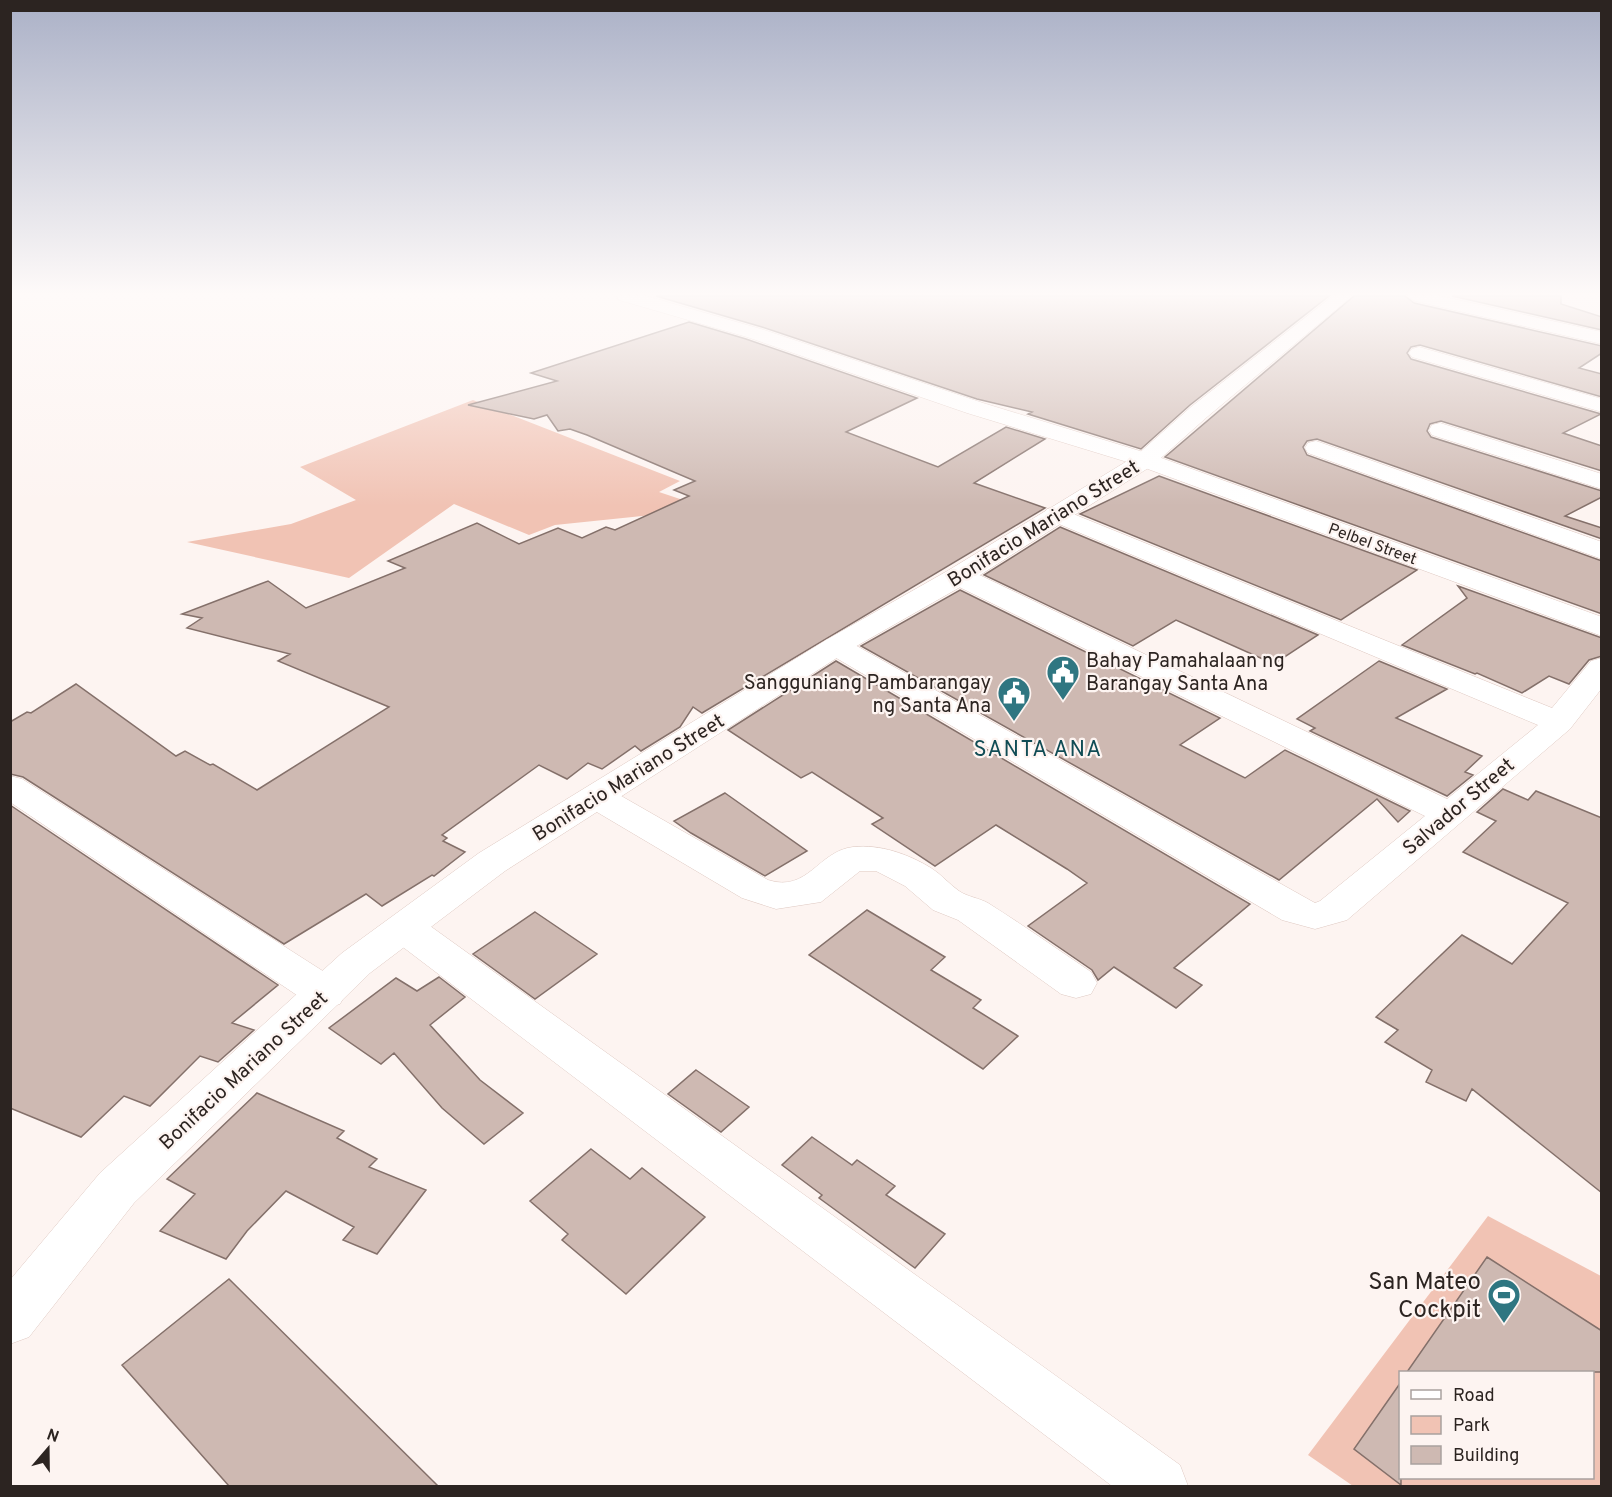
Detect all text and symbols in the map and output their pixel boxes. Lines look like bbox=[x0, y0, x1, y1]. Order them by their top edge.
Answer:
street label: Bonifacio Mariano Street bbox=[943, 455, 1145, 594]
street label: Pelbel Street bbox=[1325, 520, 1419, 570]
place label: Bahay Pamahalaan ng Barangay Santa Ana bbox=[1086, 649, 1285, 698]
public building icon: Bahay Pamahalaan ng Barangay Santa Ana bbox=[1045, 654, 1081, 701]
place label: Sangguniang Pambarangay ng Santa Ana bbox=[744, 671, 991, 720]
public building icon: Sangguniang Pambarangay ng Santa Ana bbox=[996, 675, 1032, 722]
street label: Bonifacio Mariano Street bbox=[528, 709, 730, 848]
district label: SANTA ANA bbox=[973, 737, 1103, 764]
street label: Salvador Street bbox=[1398, 753, 1521, 862]
street label: Bonifacio Mariano Street bbox=[155, 986, 334, 1156]
place label: San Mateo Cockpit bbox=[1368, 1268, 1481, 1326]
sports icon: San Mateo Cockpit bbox=[1486, 1277, 1522, 1324]
legend bbox=[1399, 1371, 1594, 1479]
text: Road bbox=[1453, 1385, 1495, 1408]
text: Park bbox=[1453, 1415, 1490, 1438]
north arrow bbox=[18, 1419, 78, 1479]
text: N bbox=[44, 1425, 61, 1448]
text: Building bbox=[1453, 1445, 1519, 1468]

